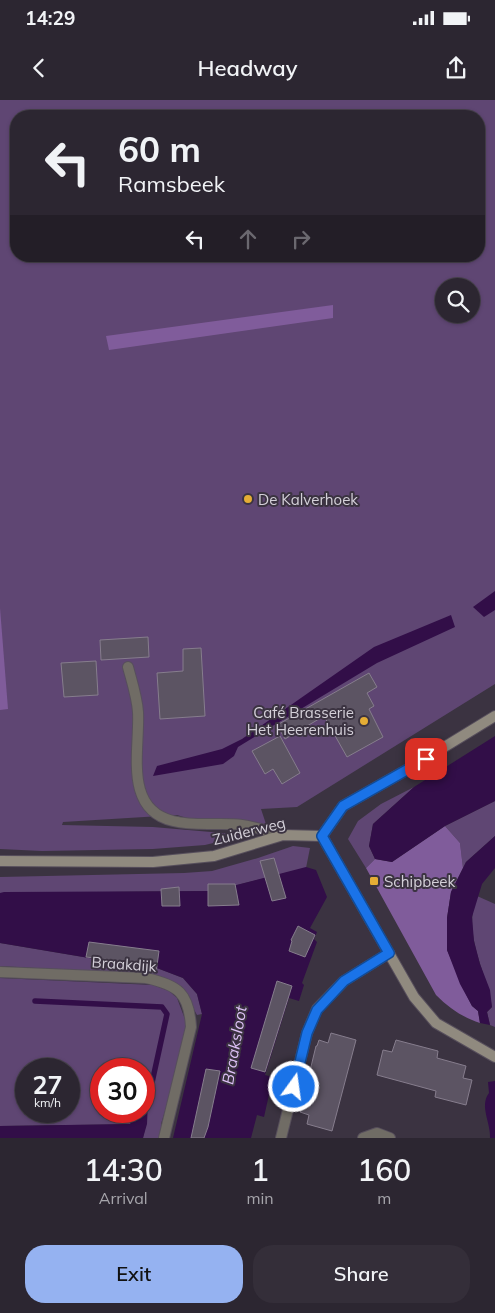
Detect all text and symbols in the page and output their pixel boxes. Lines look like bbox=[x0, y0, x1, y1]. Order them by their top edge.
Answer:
text: 14:29 bbox=[25, 6, 75, 30]
icon: back bbox=[25, 54, 53, 82]
text: Headway bbox=[198, 54, 297, 82]
icon: share bbox=[442, 54, 470, 82]
text: 60 m bbox=[118, 127, 201, 171]
icon: left bbox=[35, 130, 100, 195]
text: Ramsbeek bbox=[118, 170, 225, 198]
icon: left bbox=[181, 225, 209, 253]
icon: ahead bbox=[234, 225, 262, 253]
icon: right bbox=[287, 225, 315, 253]
map controls bbox=[435, 278, 480, 323]
button: search bbox=[435, 278, 480, 323]
place label: De Kalverhoek bbox=[258, 490, 358, 509]
marker: De Kalverhoek bbox=[242, 493, 254, 505]
place label: Café Brasserie Het Heerenhuis bbox=[247, 703, 354, 739]
marker: Café Brasserie Het Heerenhuis bbox=[358, 715, 370, 727]
pin bbox=[405, 738, 447, 780]
icon: arrive bbox=[412, 745, 440, 773]
street label: Zuiderweg bbox=[211, 813, 287, 849]
place label: Schipbeek bbox=[384, 872, 455, 891]
marker: Schipbeek bbox=[368, 875, 380, 887]
street label: Braakdijk bbox=[91, 952, 157, 976]
water label: Braaksloot bbox=[217, 1004, 251, 1086]
speed limit sign: 30 bbox=[90, 1058, 155, 1123]
position arrow bbox=[267, 1060, 319, 1112]
text: 27 bbox=[32, 1069, 63, 1100]
text: km/h bbox=[34, 1095, 61, 1110]
text: 14:30 bbox=[84, 1151, 163, 1189]
text: 1 bbox=[251, 1151, 269, 1189]
text: 160 bbox=[357, 1151, 411, 1189]
text: Arrival bbox=[99, 1188, 148, 1208]
text: min bbox=[246, 1188, 274, 1208]
text: m bbox=[377, 1188, 391, 1208]
button: Exit bbox=[25, 1245, 243, 1303]
button: Share bbox=[253, 1245, 470, 1303]

